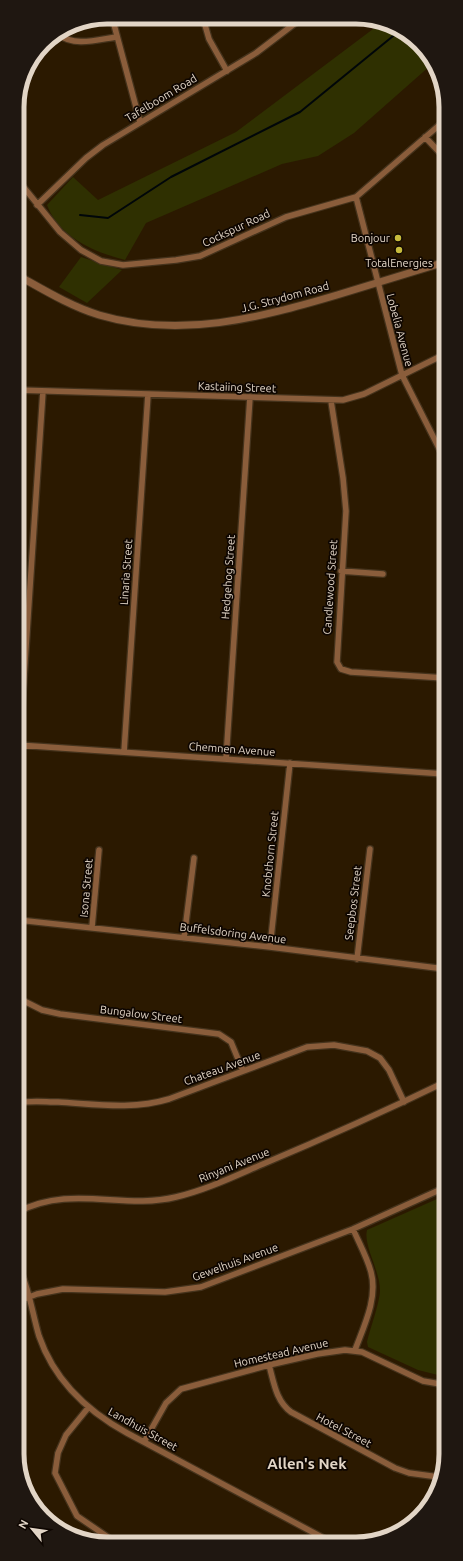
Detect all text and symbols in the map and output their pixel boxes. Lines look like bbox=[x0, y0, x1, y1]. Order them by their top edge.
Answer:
street label: Tafelboom Road bbox=[123, 72, 199, 124]
street label: Cockspur Road bbox=[200, 207, 272, 249]
place label: Bonjour bbox=[351, 232, 391, 244]
marker: Bonjour bbox=[393, 233, 403, 243]
marker: TotalEnergies bbox=[394, 245, 404, 255]
place label: TotalEnergies bbox=[365, 257, 433, 269]
street label: J.G. Strydom Road bbox=[240, 279, 330, 315]
street label: Lobelia Avenue bbox=[384, 292, 416, 368]
street label: Kastaiing Street bbox=[198, 380, 277, 394]
street label: Hedgehog Street bbox=[219, 534, 237, 620]
street label: Linaria Street bbox=[118, 538, 134, 605]
street label: Candlewood Street bbox=[321, 538, 339, 635]
street label: Chemnen Avenue bbox=[188, 740, 276, 758]
street label: Knobthorn Street bbox=[260, 810, 281, 898]
street label: Isona Street bbox=[77, 857, 95, 918]
street label: Seepbos Street bbox=[342, 864, 364, 941]
street label: Buffelsdoring Avenue bbox=[179, 921, 287, 945]
street label: Bungalow Street bbox=[99, 1003, 183, 1025]
street label: Chateau Avenue bbox=[182, 1049, 262, 1087]
street label: Rinyani Avenue bbox=[197, 1145, 271, 1185]
street label: Gewelhuis Avenue bbox=[190, 1241, 280, 1283]
street label: Homestead Avenue bbox=[233, 1336, 329, 1370]
street label: Landhuis Street bbox=[106, 1405, 180, 1453]
street label: Hotel Street bbox=[314, 1410, 374, 1450]
district label: Allen's Nek bbox=[267, 1455, 347, 1472]
north arrow bbox=[12, 1509, 52, 1549]
text: N bbox=[16, 1518, 30, 1531]

